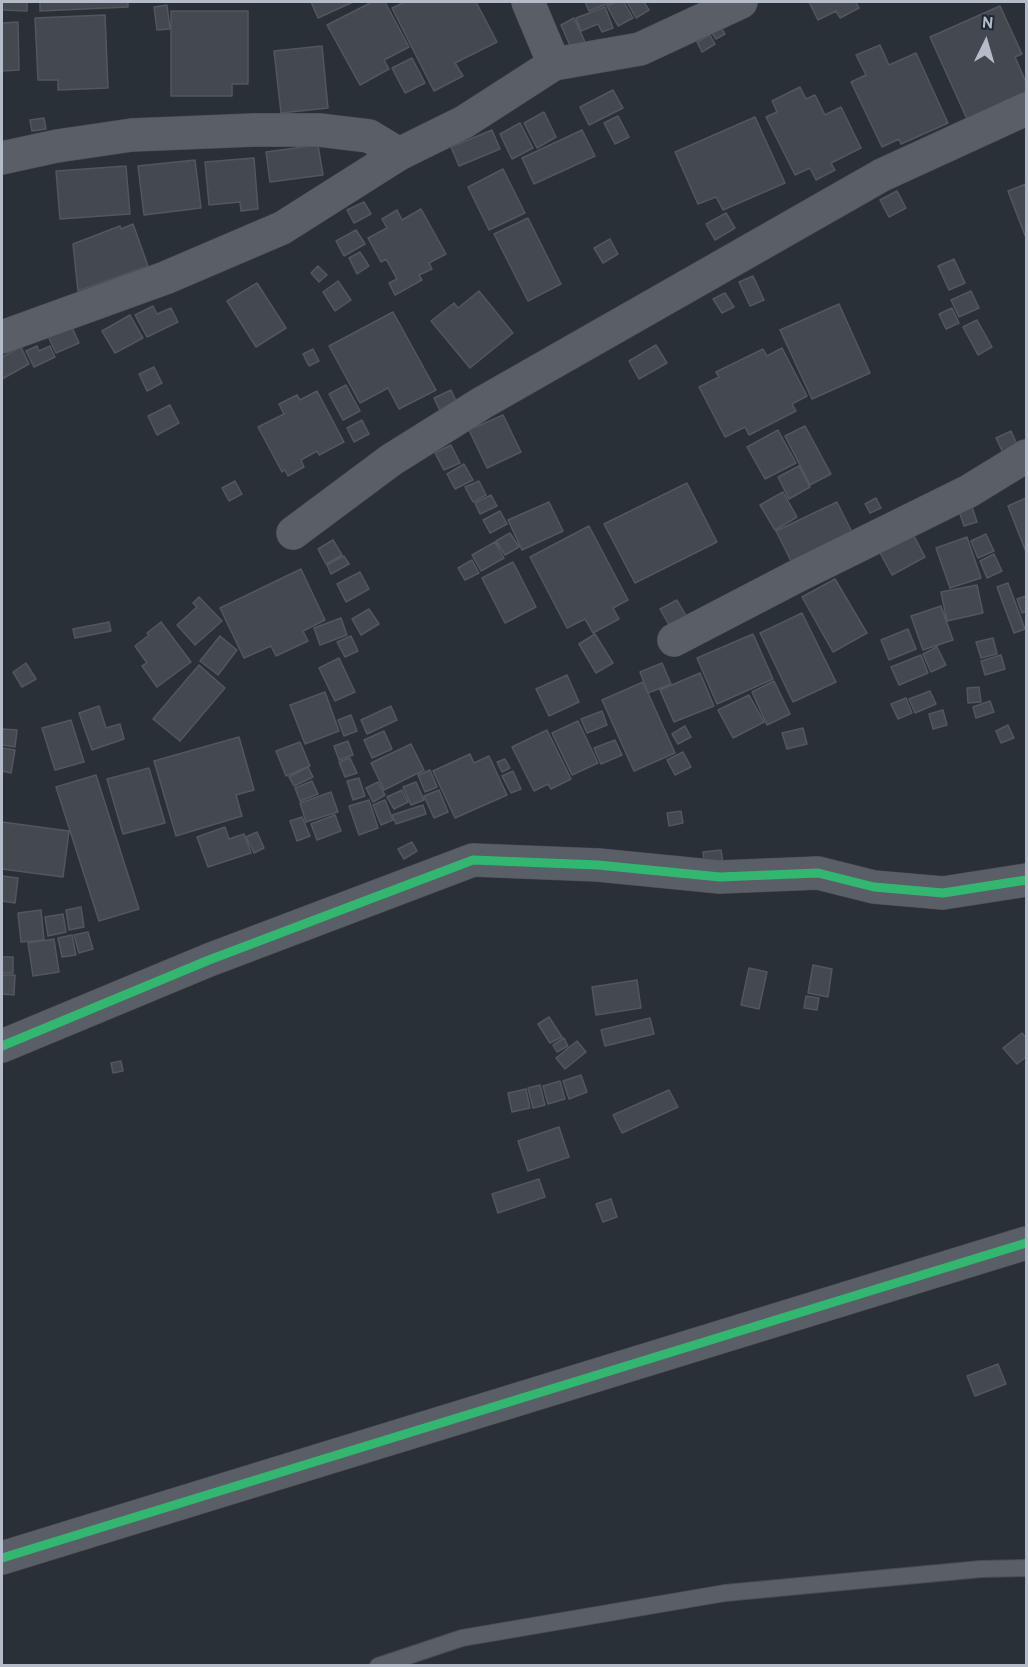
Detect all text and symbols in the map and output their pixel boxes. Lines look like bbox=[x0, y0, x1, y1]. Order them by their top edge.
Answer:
north arrow bbox=[956, 12, 1016, 72]
text: N bbox=[981, 14, 994, 35]

